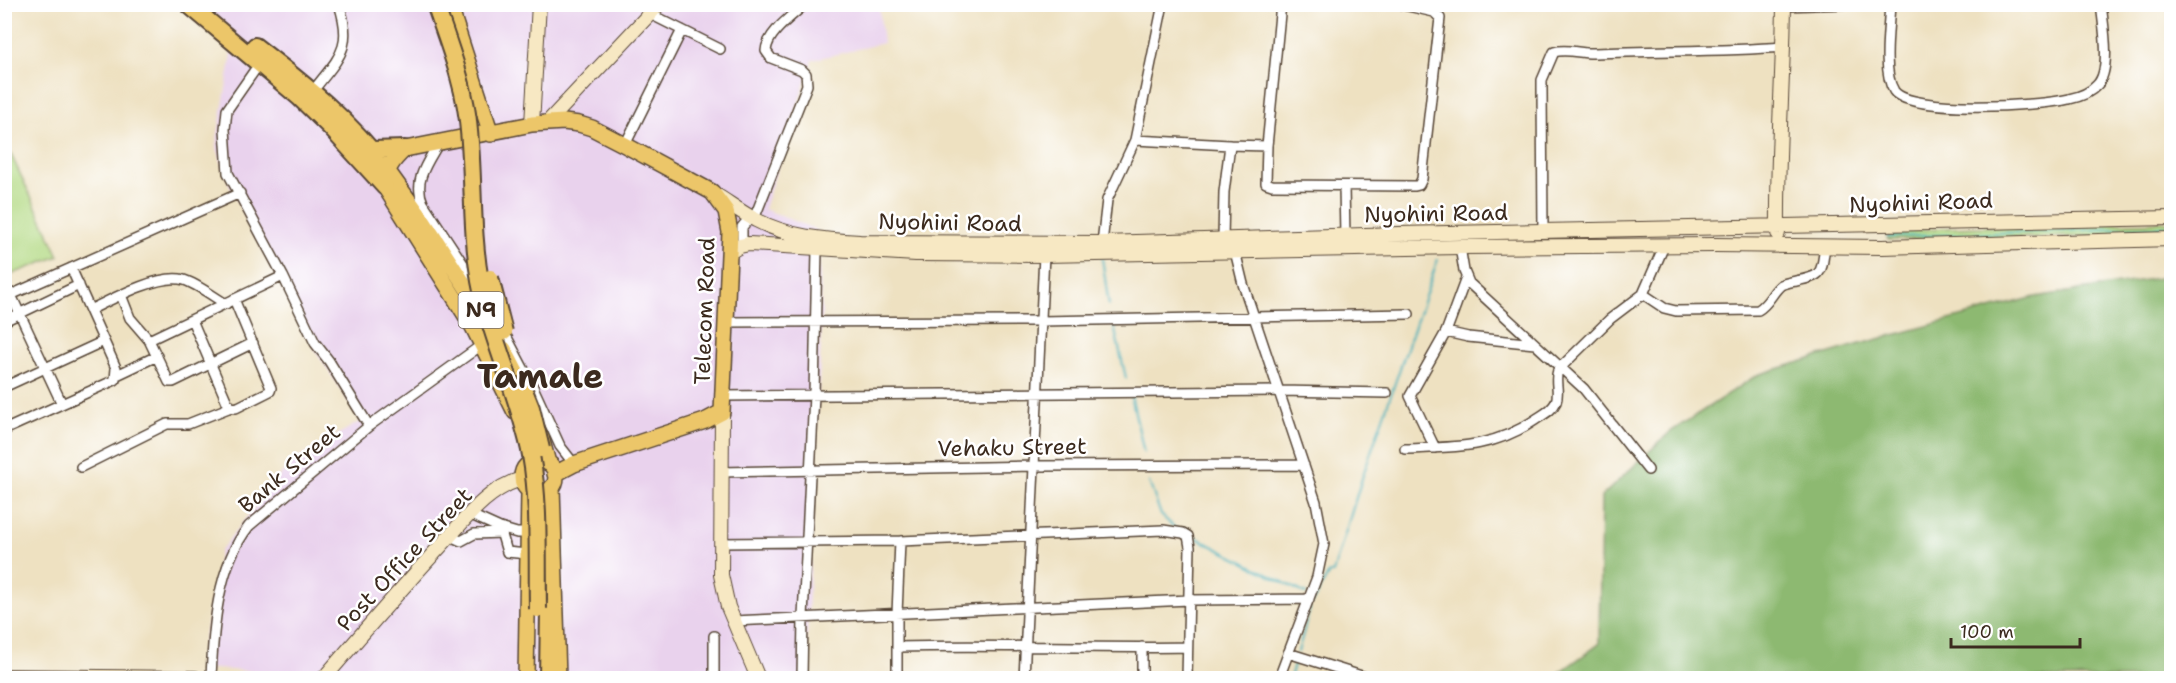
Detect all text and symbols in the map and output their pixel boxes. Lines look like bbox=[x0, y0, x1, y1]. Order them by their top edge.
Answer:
street label: Nyohini Road bbox=[1849, 185, 1993, 220]
street label: Nyohini Road bbox=[1364, 198, 1508, 229]
street label: Nyohini Road bbox=[878, 207, 1022, 238]
street label: Telecom Road bbox=[687, 237, 722, 385]
road number: N9 bbox=[458, 292, 504, 328]
district label: Tamale bbox=[477, 353, 603, 399]
street label: Bank Street bbox=[232, 417, 346, 520]
street label: Vehaku Street bbox=[937, 432, 1087, 463]
street label: Post Office Street bbox=[330, 481, 479, 638]
scale bar bbox=[1951, 611, 2080, 649]
text: 100 m bbox=[1960, 620, 2014, 644]

